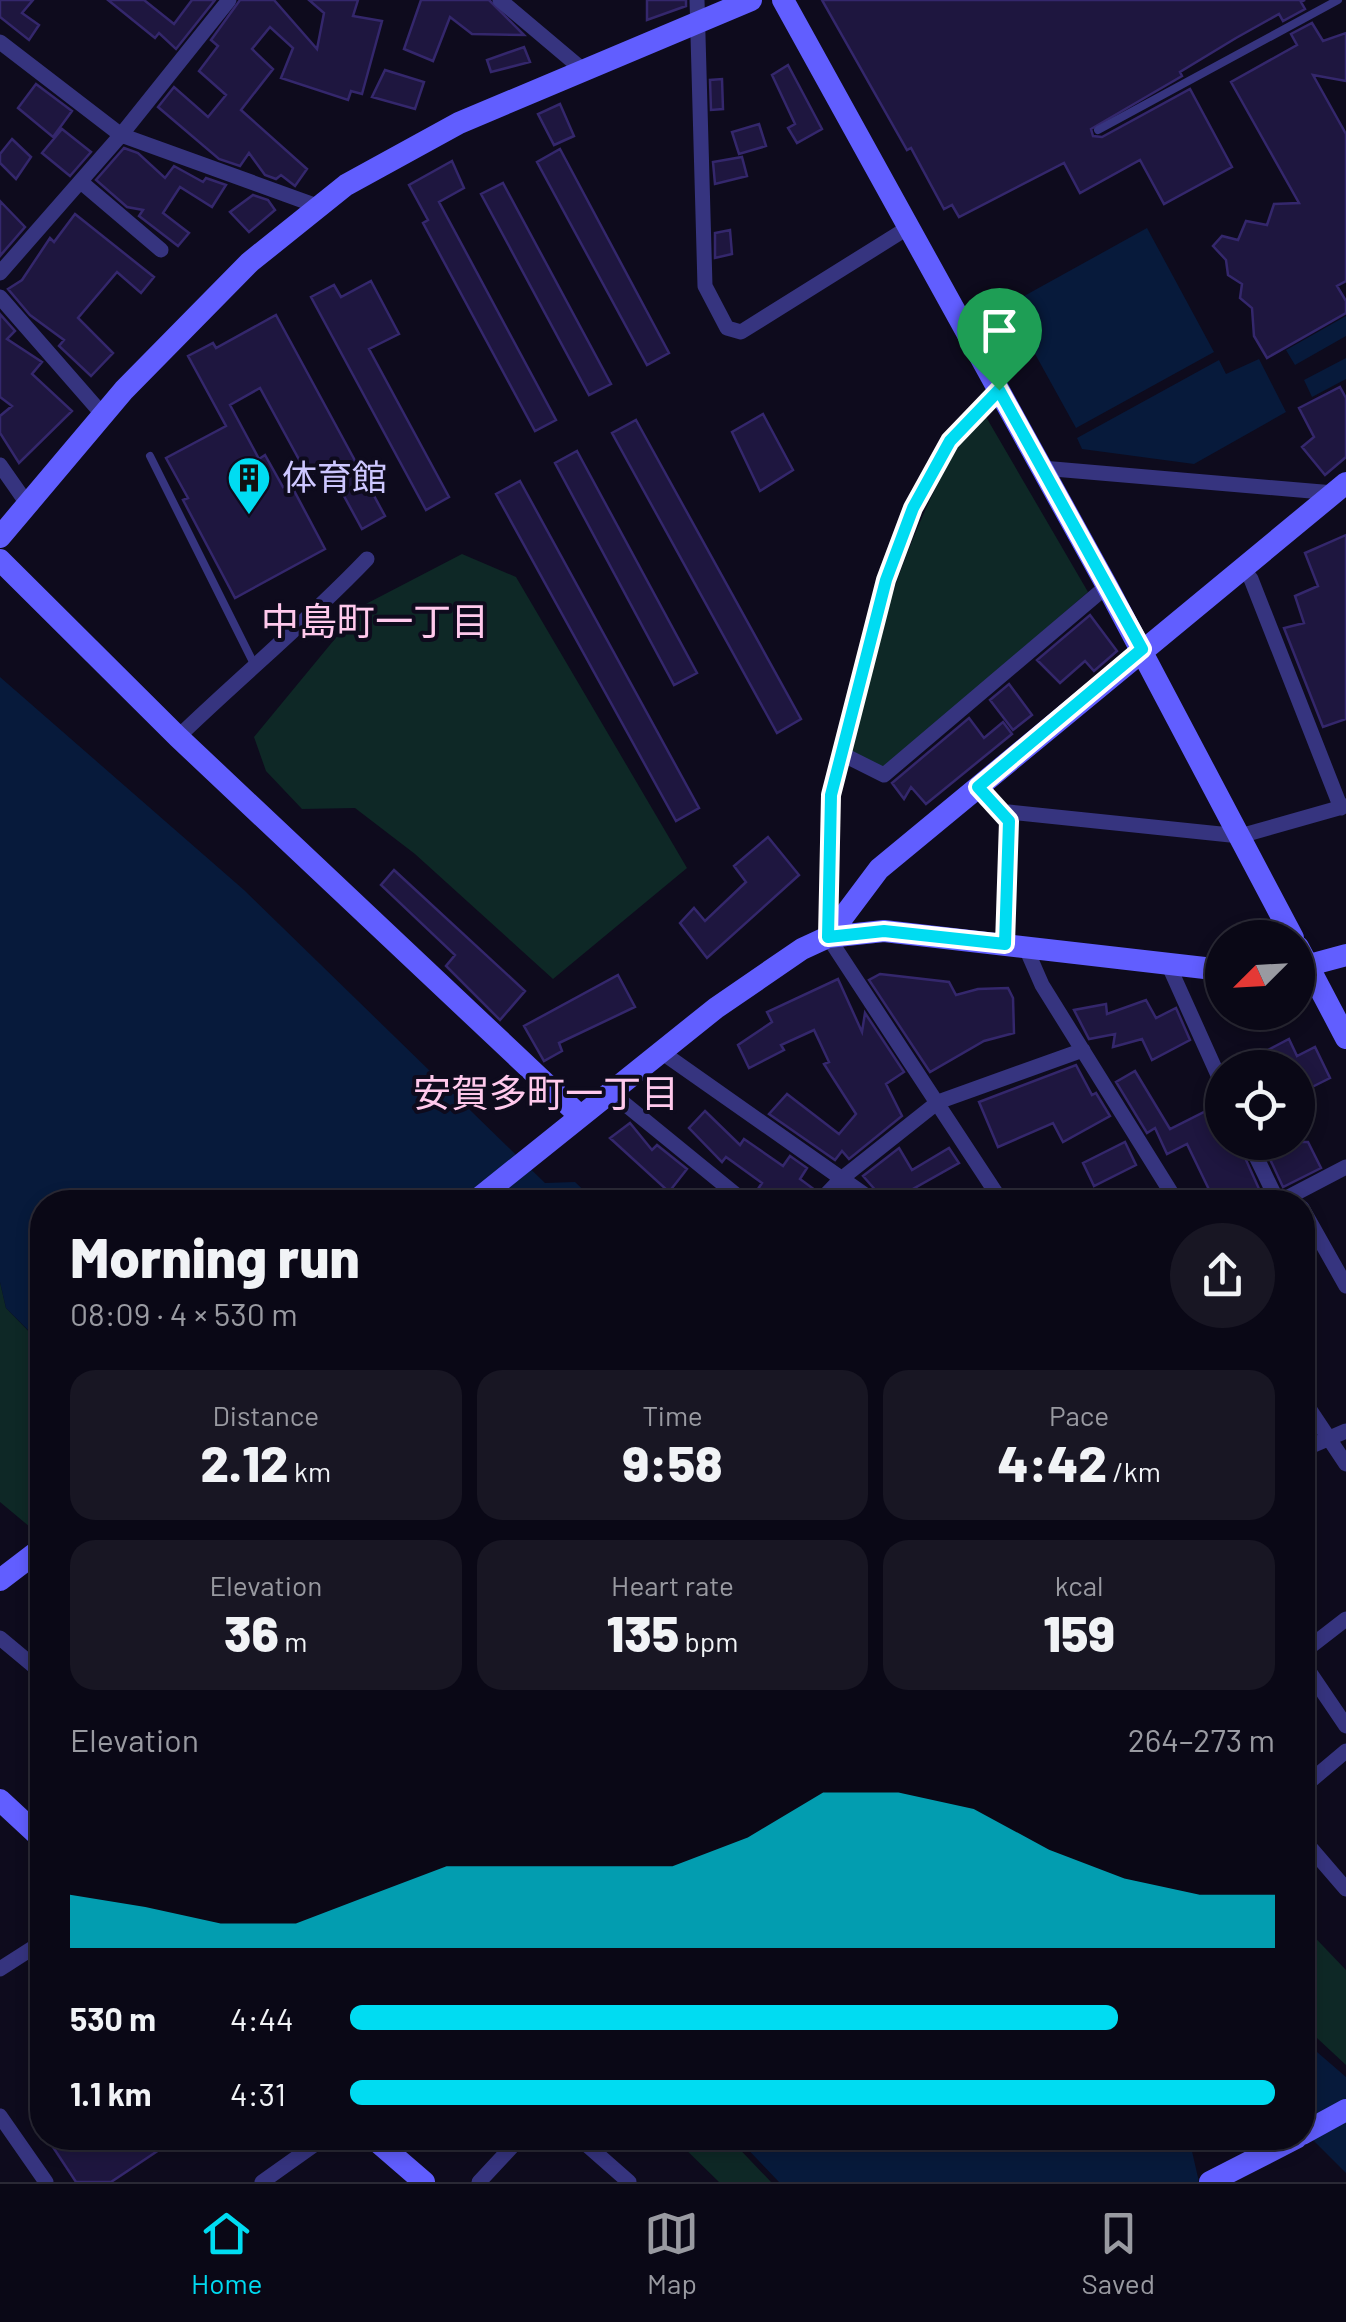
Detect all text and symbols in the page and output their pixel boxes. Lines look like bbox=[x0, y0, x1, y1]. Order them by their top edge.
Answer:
pin bbox=[957, 288, 1042, 391]
icon: arrive bbox=[972, 303, 1027, 358]
building icon: 体育館 bbox=[226, 455, 272, 516]
place label: 体育館 bbox=[282, 455, 387, 497]
district label: 中島町一丁目 bbox=[261, 597, 489, 643]
north arrow bbox=[1205, 920, 1315, 1030]
map controls bbox=[1205, 920, 1315, 1160]
button: locate bbox=[1205, 1050, 1315, 1160]
district label: 安賀多町一丁目 bbox=[413, 1069, 679, 1115]
text: Morning run bbox=[70, 1223, 360, 1289]
button: share bbox=[1170, 1223, 1275, 1328]
text: 08:09 · 4 × 530 m bbox=[70, 1294, 298, 1332]
text: Distance bbox=[212, 1398, 319, 1432]
text: Time bbox=[642, 1398, 703, 1432]
text: Pace bbox=[1049, 1398, 1109, 1432]
text: 2.12 bbox=[200, 1432, 288, 1492]
text: 9:58 bbox=[622, 1432, 723, 1492]
text: 4:42 bbox=[997, 1432, 1107, 1492]
text: km bbox=[288, 1454, 331, 1488]
text: /km bbox=[1107, 1454, 1161, 1488]
text: Elevation bbox=[209, 1568, 322, 1602]
text: Heart rate bbox=[611, 1568, 734, 1602]
text: kcal bbox=[1055, 1568, 1104, 1602]
text: 36 bbox=[224, 1602, 279, 1662]
text: 135 bbox=[606, 1602, 679, 1662]
text: 159 bbox=[1043, 1602, 1115, 1662]
text: m bbox=[279, 1624, 308, 1658]
text: bpm bbox=[679, 1624, 739, 1658]
text: Elevation bbox=[70, 1720, 199, 1758]
text: 264–273 m bbox=[1128, 1720, 1275, 1758]
text: 530 m bbox=[70, 1999, 156, 2037]
text: 4:44 bbox=[230, 1999, 294, 2037]
text: 1.1 km bbox=[70, 2074, 151, 2112]
text: 4:31 bbox=[230, 2074, 286, 2112]
tab: Home bbox=[191, 2206, 262, 2300]
tab: Map bbox=[644, 2206, 699, 2300]
tab: Saved bbox=[1082, 2206, 1155, 2300]

